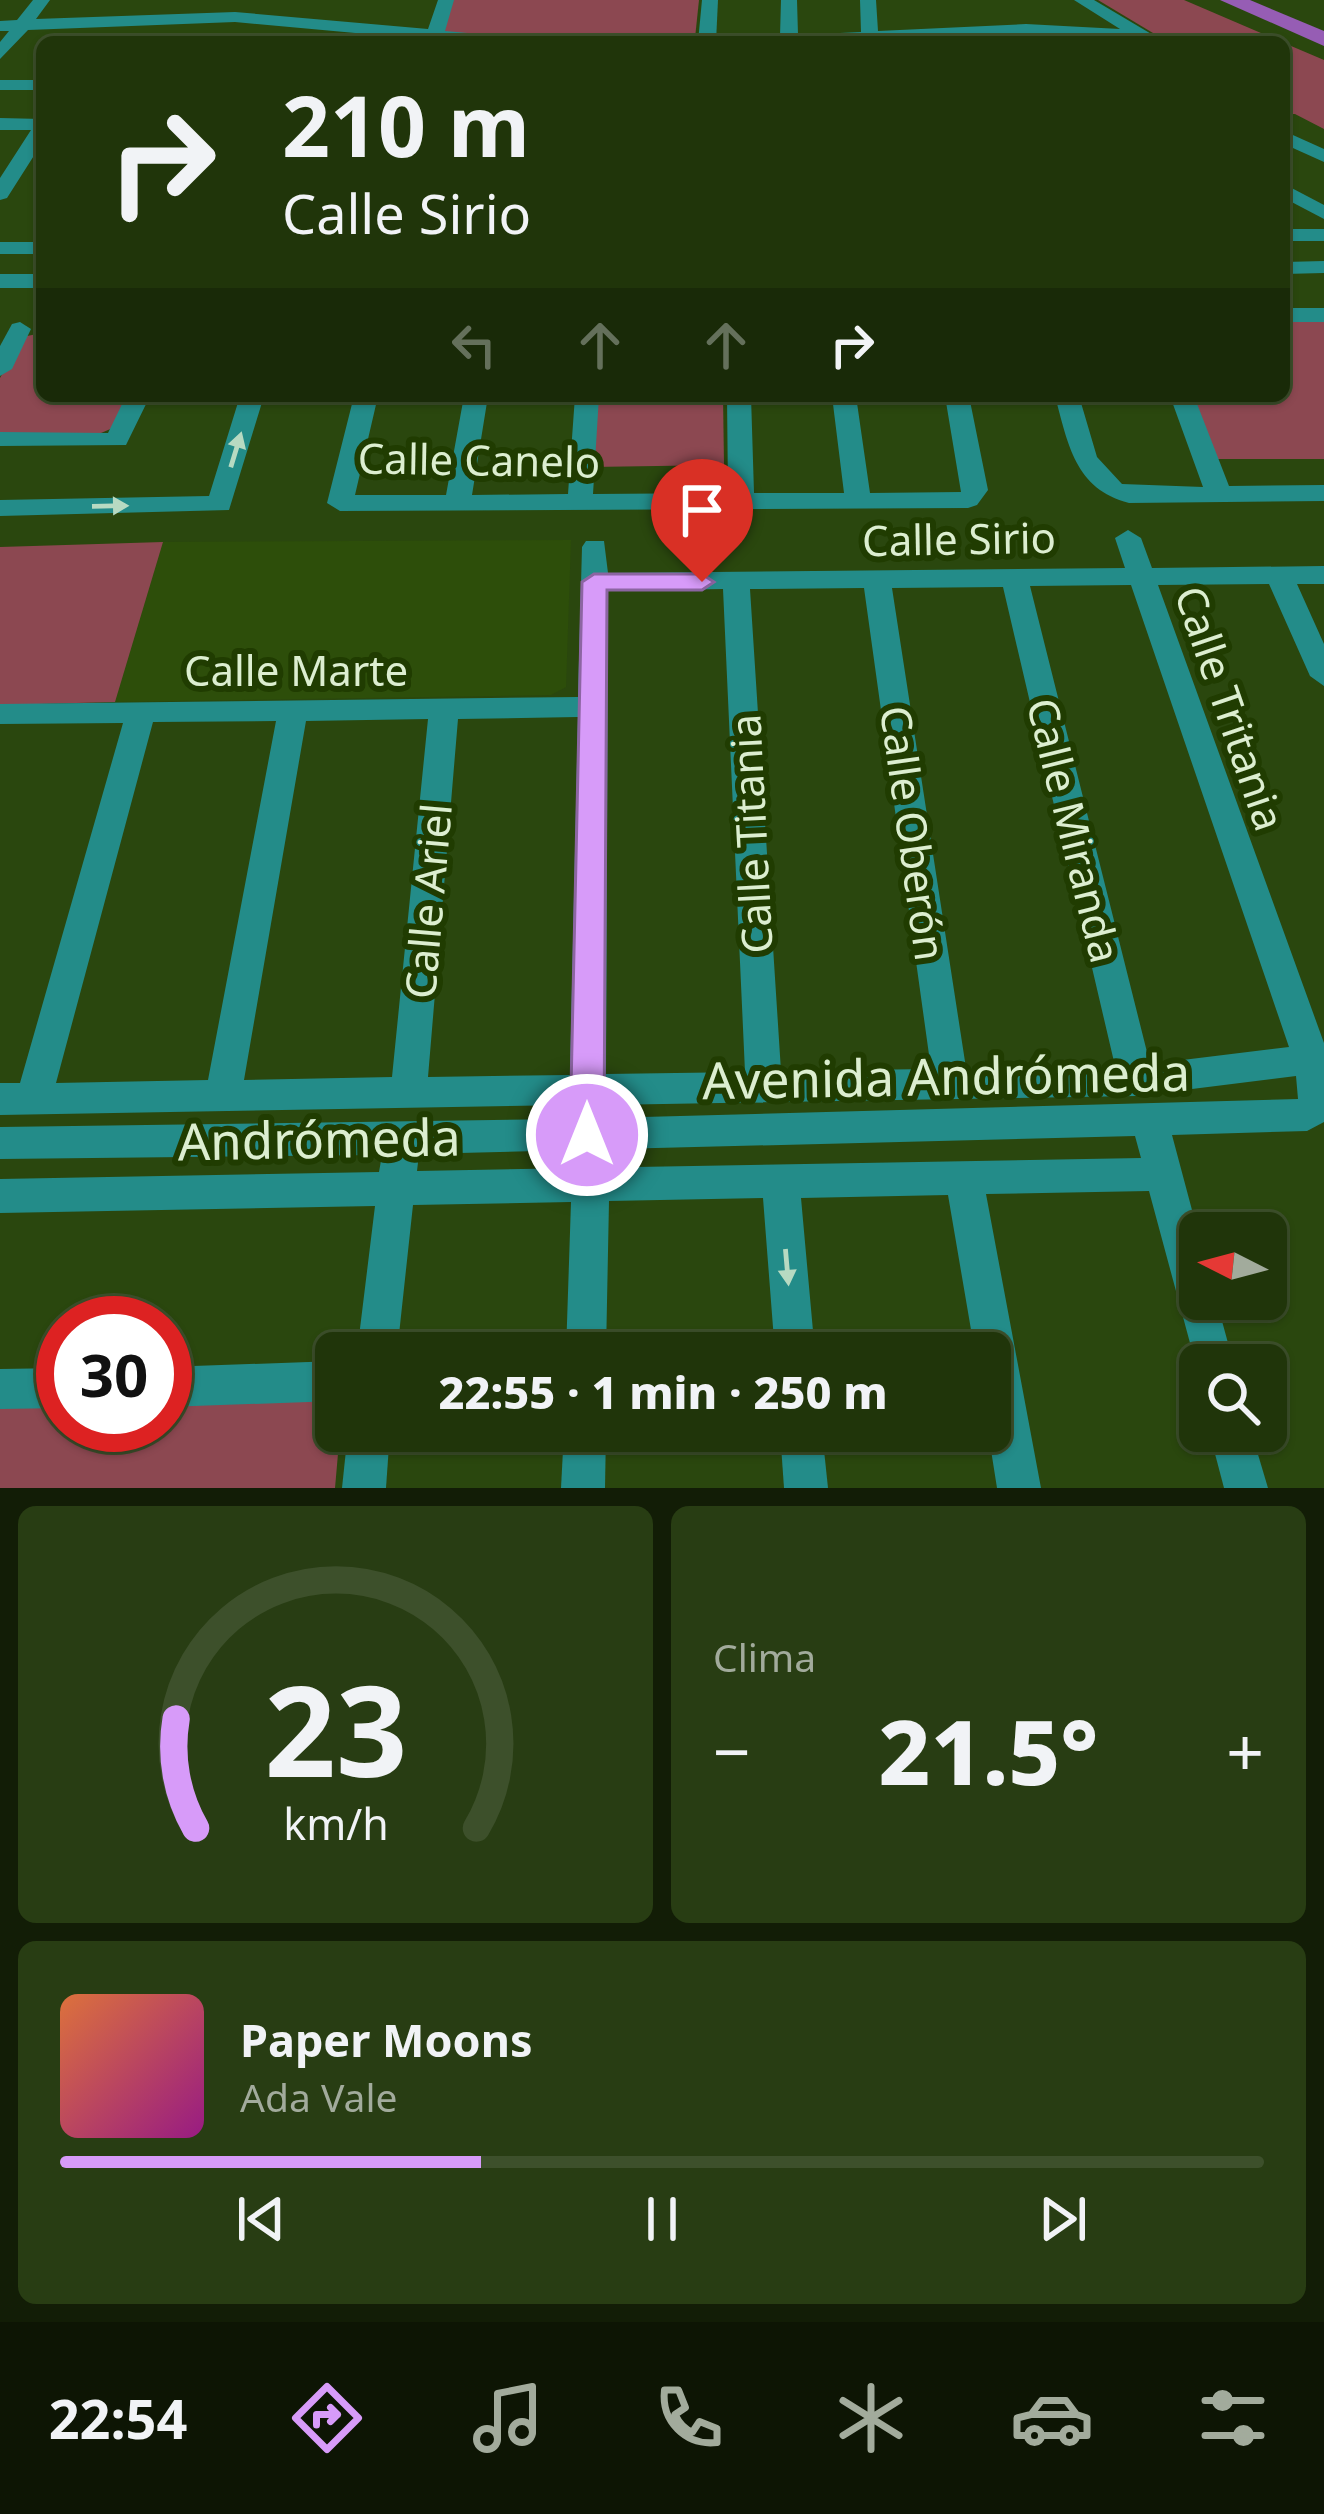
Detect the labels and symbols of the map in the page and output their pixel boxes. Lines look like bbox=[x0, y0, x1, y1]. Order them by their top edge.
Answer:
street label: Calle Canelo bbox=[357, 428, 601, 490]
one-way arrow bbox=[228, 431, 246, 468]
pin bbox=[651, 459, 753, 582]
one-way arrow bbox=[92, 496, 130, 516]
street label: Calle Sirio bbox=[862, 508, 1056, 568]
street label: Calle Tritania bbox=[1163, 578, 1299, 838]
street label: Calle Marte bbox=[184, 641, 408, 698]
street label: Calle Miranda bbox=[1015, 692, 1135, 968]
street label: Calle Oberón bbox=[868, 702, 960, 964]
street label: Calle Titania bbox=[715, 713, 785, 955]
street label: Calle Ariel bbox=[390, 801, 464, 1001]
street label: Avenida Andrómeda bbox=[701, 1036, 1191, 1114]
position arrow bbox=[524, 1072, 650, 1198]
street label: Andrómeda bbox=[177, 1101, 461, 1175]
north arrow bbox=[1179, 1212, 1287, 1320]
one-way arrow bbox=[778, 1249, 797, 1286]
speed limit sign: 30 bbox=[36, 1296, 192, 1452]

